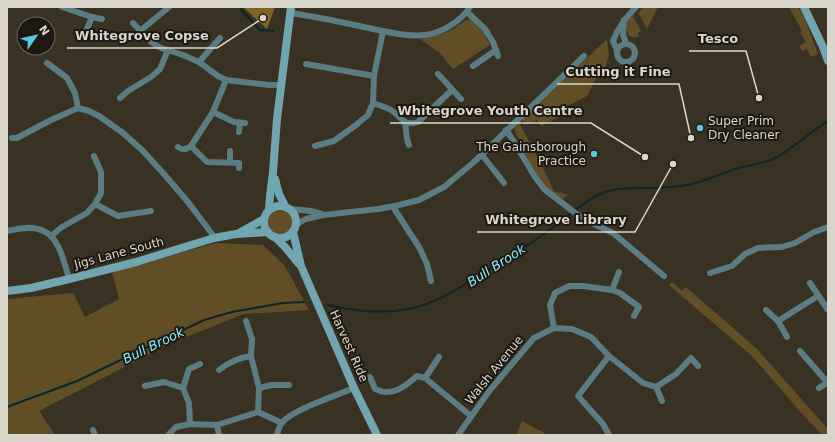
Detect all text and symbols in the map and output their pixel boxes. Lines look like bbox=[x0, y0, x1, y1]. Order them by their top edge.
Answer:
north arrow bbox=[16, 16, 56, 56]
text: N bbox=[36, 23, 52, 38]
callout: Whitegrove Copse bbox=[67, 23, 217, 48]
callout: Tesco bbox=[689, 26, 746, 51]
text: Whitegrove Copse bbox=[75, 28, 209, 43]
text: Tesco bbox=[698, 31, 738, 46]
callout: Cutting it Fine bbox=[557, 59, 679, 84]
text: Cutting it Fine bbox=[565, 64, 671, 79]
callout: Whitegrove Youth Centre bbox=[390, 98, 591, 123]
text: Whitegrove Youth Centre bbox=[397, 103, 583, 118]
place label: Super Prim Dry Cleaner bbox=[708, 114, 780, 142]
marker: Super Prim Dry Cleaner bbox=[695, 123, 705, 133]
place label: The Gainsborough Practice bbox=[475, 140, 586, 168]
marker: The Gainsborough Practice bbox=[589, 149, 599, 159]
callout: Whitegrove Library bbox=[477, 207, 635, 232]
text: Whitegrove Library bbox=[485, 212, 627, 227]
street label: Jigs Lane South bbox=[72, 234, 165, 272]
water label: Bull Brook bbox=[464, 241, 529, 290]
street label: Harvest Ride bbox=[327, 308, 371, 384]
water label: Bull Brook bbox=[120, 324, 187, 367]
street label: Walsh Avenue bbox=[462, 333, 526, 407]

